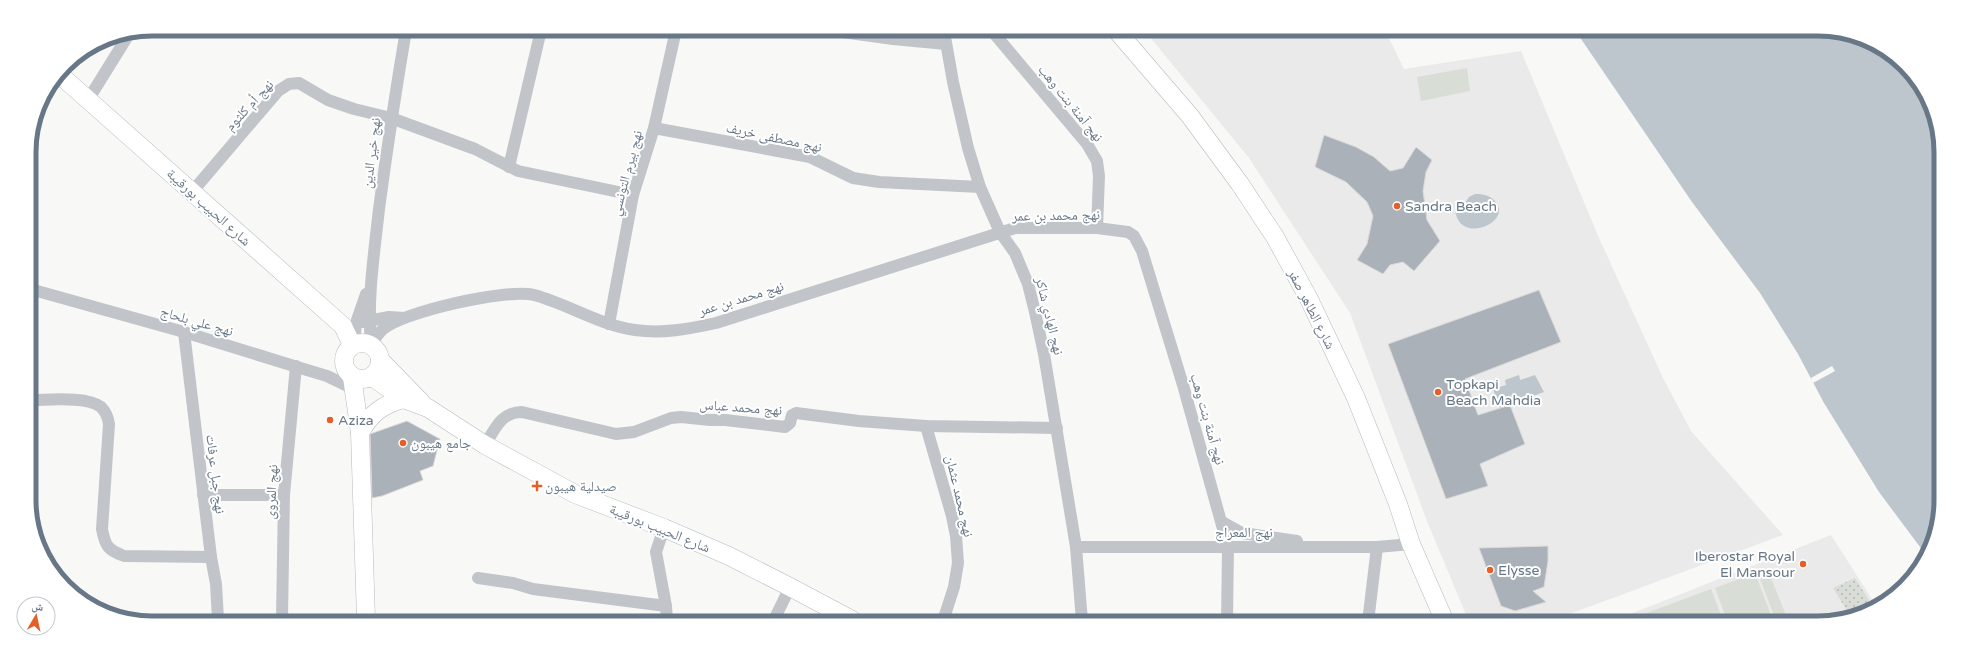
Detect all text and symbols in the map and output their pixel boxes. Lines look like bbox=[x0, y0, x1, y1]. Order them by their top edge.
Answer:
street label: نهج آمنة بنت وهب bbox=[1034, 61, 1107, 146]
street label: نهج أم كلثوم bbox=[221, 76, 278, 135]
street label: نهج خير الدين bbox=[359, 116, 385, 190]
street label: نهج مصطفى خريف bbox=[724, 119, 824, 157]
street label: نهج بيرم التونسي bbox=[607, 128, 649, 218]
street label: شارع الحبيب بورقيبة bbox=[162, 165, 254, 250]
place label: Sandra Beach bbox=[1405, 198, 1497, 215]
marker: Sandra Beach bbox=[1392, 201, 1402, 211]
street label: نهج محمد بن عمر bbox=[1011, 206, 1100, 226]
street label: شارع الطاهر صفر bbox=[1283, 266, 1339, 352]
street label: نهج الهادي شاكر bbox=[1029, 274, 1067, 358]
street label: نهج محمد بن عمر bbox=[696, 277, 786, 321]
street label: نهج علي بلحاج bbox=[158, 303, 235, 342]
street label: نهج آمنة بنت وهب bbox=[1185, 372, 1229, 467]
place label: Topkapi Beach Mahdia bbox=[1446, 376, 1541, 409]
marker: Topkapi Beach Mahdia bbox=[1433, 387, 1443, 397]
street label: نهج محمد عباس bbox=[699, 396, 783, 420]
place label: Aziza bbox=[338, 412, 374, 429]
marker: Aziza bbox=[325, 415, 335, 425]
street label: نهج جبل عرفات bbox=[201, 433, 229, 515]
place label: جامع هيبون bbox=[411, 435, 471, 453]
marker: جامع هيبون bbox=[398, 438, 408, 448]
street label: نهج محمد عثمان bbox=[941, 453, 977, 539]
street label: نهج المروى bbox=[262, 464, 282, 520]
place label: صيدلية هيبون bbox=[545, 478, 617, 495]
marker: صيدلية هيبون bbox=[532, 481, 542, 491]
street label: شارع الحبيب بورقيبة bbox=[607, 500, 713, 557]
street label: نهج المعراج bbox=[1215, 524, 1273, 542]
place label: Iberostar Royal El Mansour bbox=[1695, 548, 1796, 581]
marker: Iberostar Royal El Mansour bbox=[1798, 559, 1808, 569]
place label: Elysse bbox=[1498, 562, 1539, 579]
marker: Elysse bbox=[1485, 565, 1495, 575]
north arrow bbox=[16, 596, 56, 636]
text: ش bbox=[31, 599, 45, 615]

